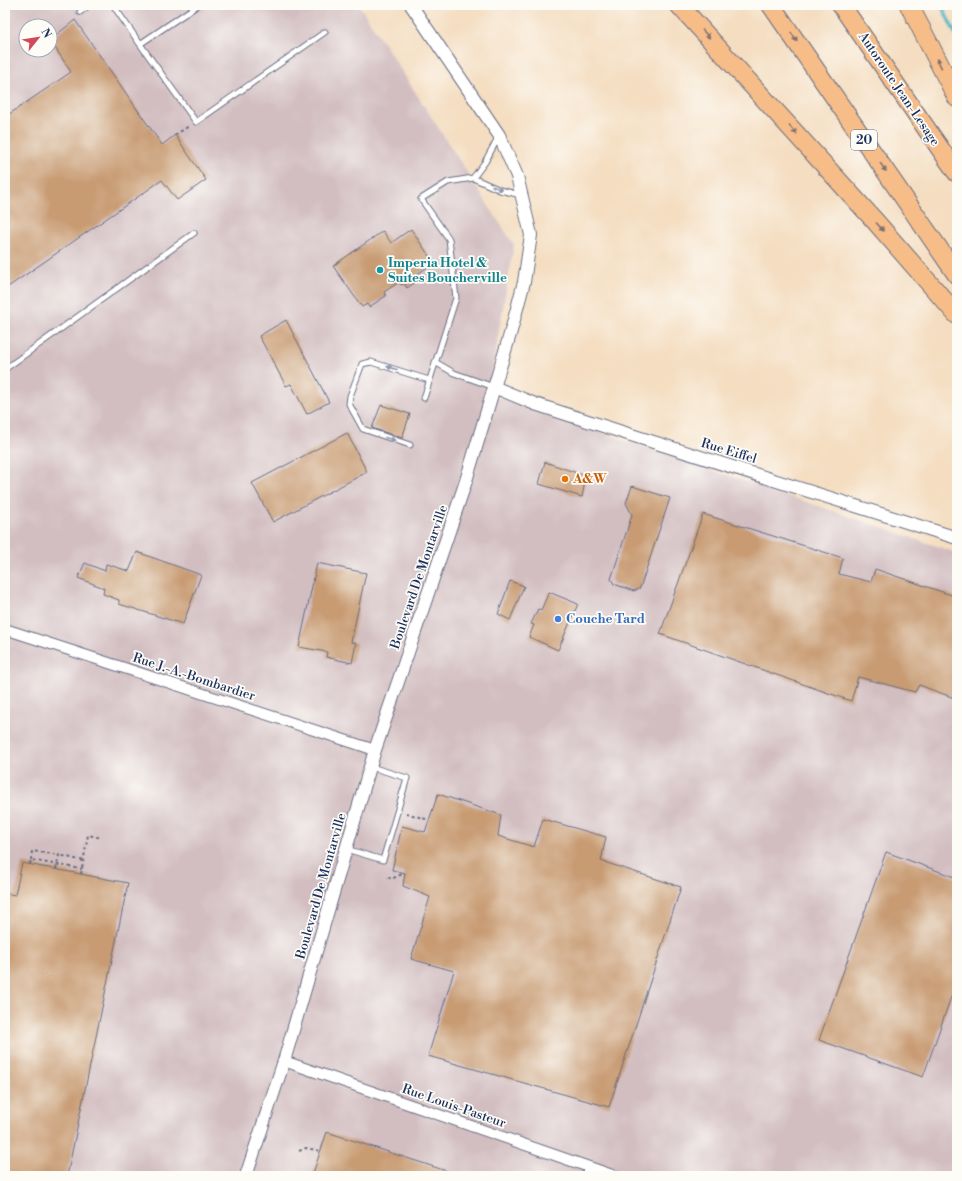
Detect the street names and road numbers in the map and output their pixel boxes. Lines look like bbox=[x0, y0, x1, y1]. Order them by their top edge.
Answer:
street label: Autoroute Jean-Lesage bbox=[854, 28, 943, 149]
road number: 20 bbox=[851, 130, 877, 150]
street label: Rue Eiffel bbox=[699, 435, 759, 467]
street label: Boulevard De Montarville bbox=[386, 502, 451, 652]
street label: Rue J.-A.-Bombardier bbox=[131, 650, 258, 704]
street label: Boulevard De Montarville bbox=[292, 811, 350, 962]
street label: Rue Louis-Pasteur bbox=[400, 1081, 508, 1131]

